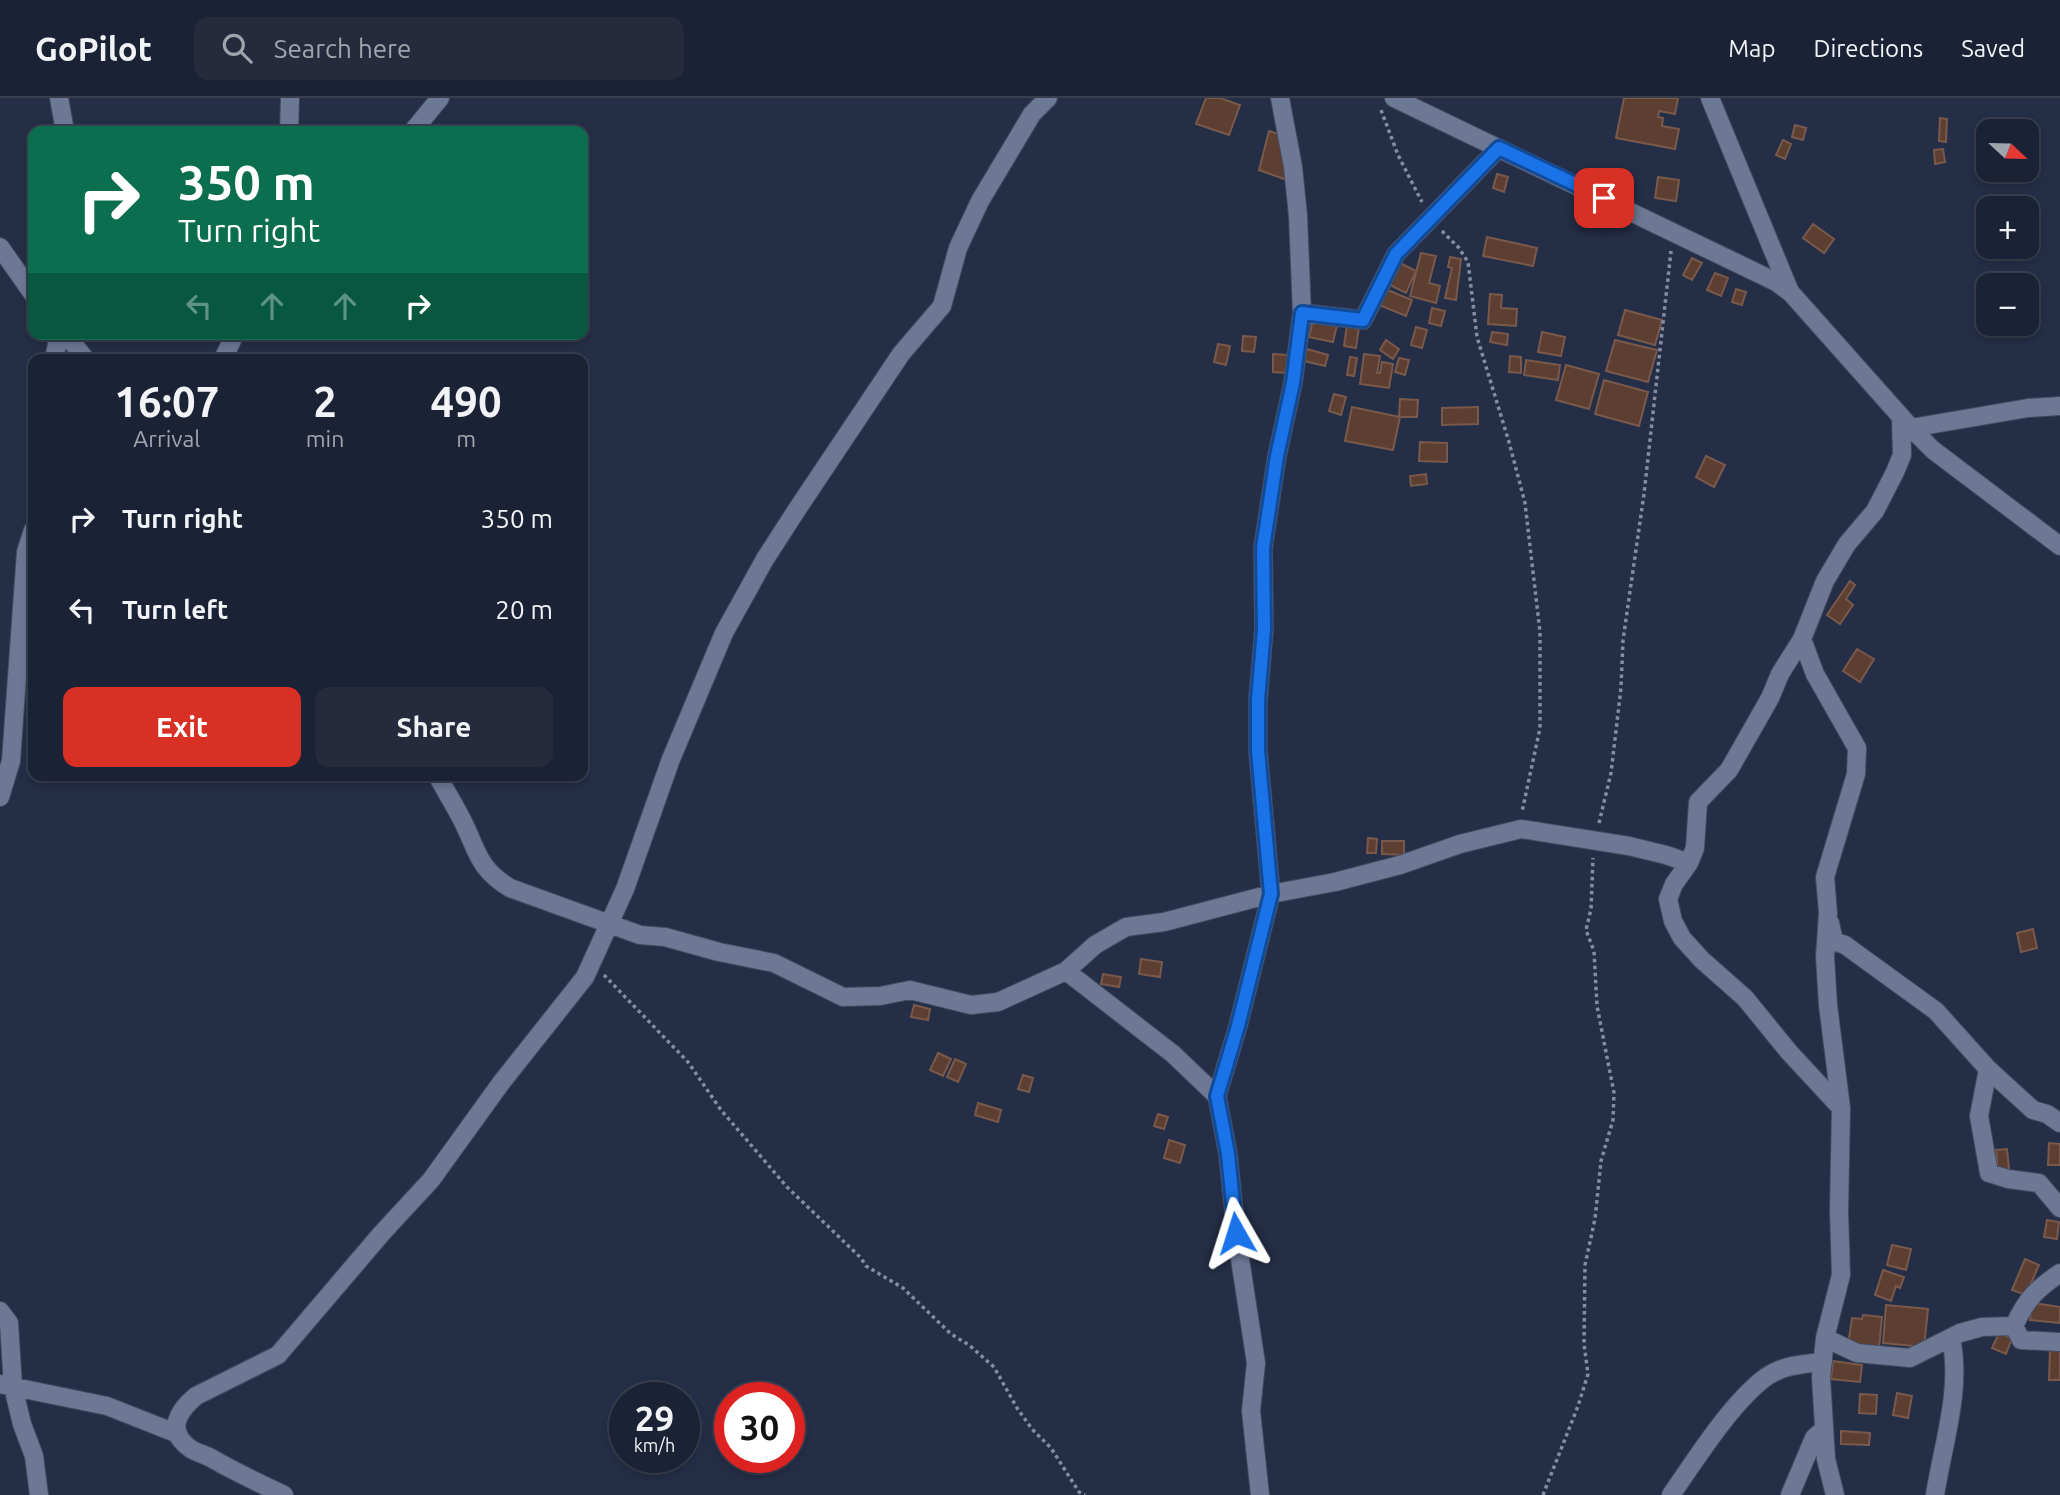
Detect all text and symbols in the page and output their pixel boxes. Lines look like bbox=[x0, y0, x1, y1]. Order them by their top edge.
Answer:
search box bbox=[194, 17, 684, 80]
icon: search bbox=[218, 29, 256, 67]
text: GoPilot bbox=[35, 30, 152, 67]
text: Search here bbox=[274, 34, 411, 63]
text: Map bbox=[1728, 35, 1775, 62]
text: Directions bbox=[1813, 35, 1923, 62]
text: Saved bbox=[1961, 35, 2025, 62]
north arrow bbox=[1976, 119, 2039, 182]
map controls bbox=[1976, 119, 2039, 336]
icon: right bbox=[63, 154, 154, 245]
text: 350 m bbox=[178, 154, 315, 209]
pin bbox=[1574, 168, 1634, 228]
icon: arrive bbox=[1585, 179, 1623, 217]
button: + bbox=[1976, 196, 2039, 259]
text: Turn right bbox=[178, 212, 320, 248]
button: − bbox=[1976, 273, 2039, 336]
icon: left bbox=[180, 287, 218, 325]
icon: ahead bbox=[253, 287, 291, 325]
icon: ahead bbox=[326, 287, 364, 325]
icon: right bbox=[399, 287, 437, 325]
text: 16:07 bbox=[114, 378, 219, 425]
text: 2 bbox=[313, 378, 337, 425]
text: 490 bbox=[431, 378, 502, 425]
text: Arrival bbox=[133, 426, 200, 451]
text: min bbox=[306, 426, 344, 451]
text: m bbox=[456, 426, 476, 451]
icon: right bbox=[63, 500, 101, 538]
text: Turn right bbox=[122, 504, 243, 533]
text: 350 m bbox=[481, 504, 553, 533]
icon: left bbox=[63, 591, 101, 629]
text: Turn left bbox=[122, 595, 228, 624]
text: 20 m bbox=[495, 595, 553, 624]
button: Exit bbox=[63, 687, 301, 767]
button: Share bbox=[315, 687, 553, 767]
position arrow bbox=[1199, 1196, 1273, 1270]
speed limit sign: 30 bbox=[714, 1382, 805, 1473]
text: 29 bbox=[635, 1398, 674, 1438]
text: km/h bbox=[634, 1435, 675, 1455]

